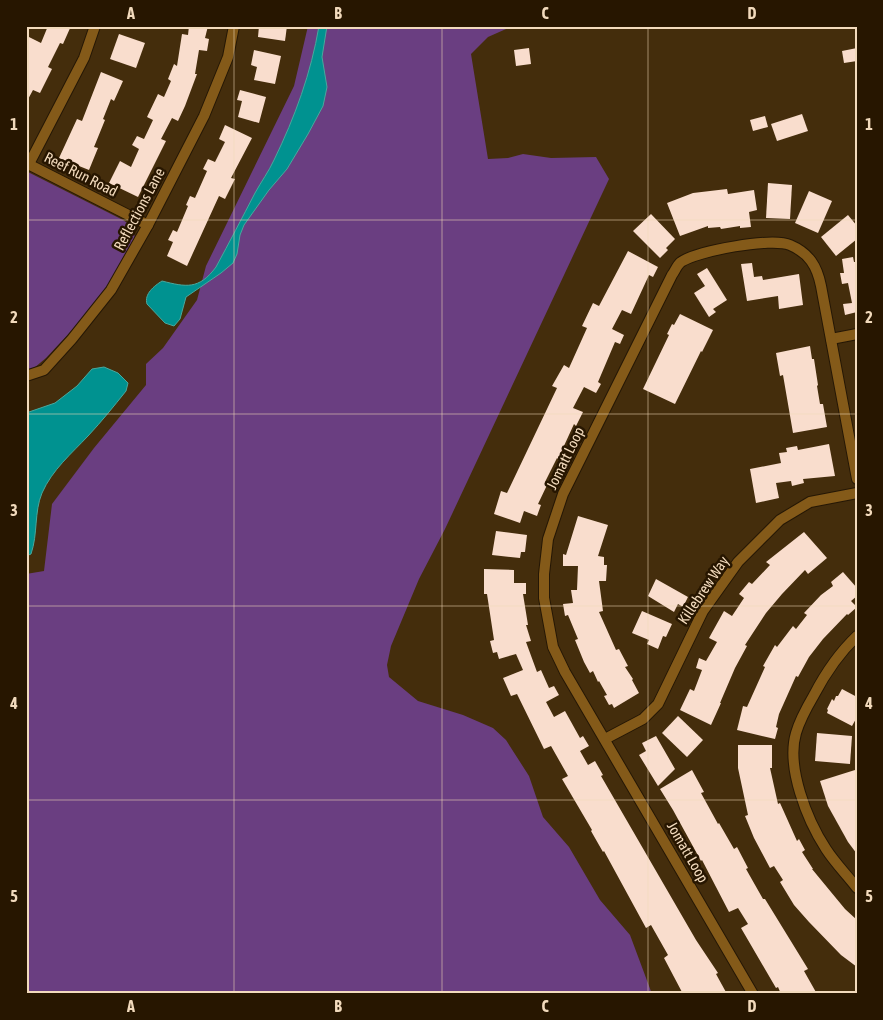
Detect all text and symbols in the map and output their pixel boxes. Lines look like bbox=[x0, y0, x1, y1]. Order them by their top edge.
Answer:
text: A bbox=[126, 4, 135, 22]
text: B bbox=[334, 4, 342, 22]
text: C bbox=[541, 4, 549, 22]
text: D bbox=[748, 4, 757, 22]
text: 1 bbox=[10, 115, 18, 133]
text: 1 bbox=[865, 115, 873, 133]
street label: Reef Run Road bbox=[42, 148, 120, 200]
street label: Reflections Lane bbox=[110, 165, 168, 253]
text: 2 bbox=[10, 308, 18, 326]
text: 2 bbox=[865, 308, 873, 326]
street label: Jomatt Loop bbox=[543, 424, 587, 492]
text: 3 bbox=[10, 501, 18, 519]
text: 3 bbox=[865, 501, 873, 519]
street label: Killebrew Way bbox=[674, 553, 732, 627]
text: 4 bbox=[9, 694, 18, 712]
text: 4 bbox=[864, 694, 873, 712]
street label: Jomatt Loop bbox=[664, 819, 712, 885]
text: 5 bbox=[10, 887, 18, 905]
text: 5 bbox=[865, 887, 873, 905]
text: A bbox=[126, 997, 135, 1015]
text: B bbox=[334, 997, 342, 1015]
text: C bbox=[541, 997, 549, 1015]
text: D bbox=[748, 997, 757, 1015]

